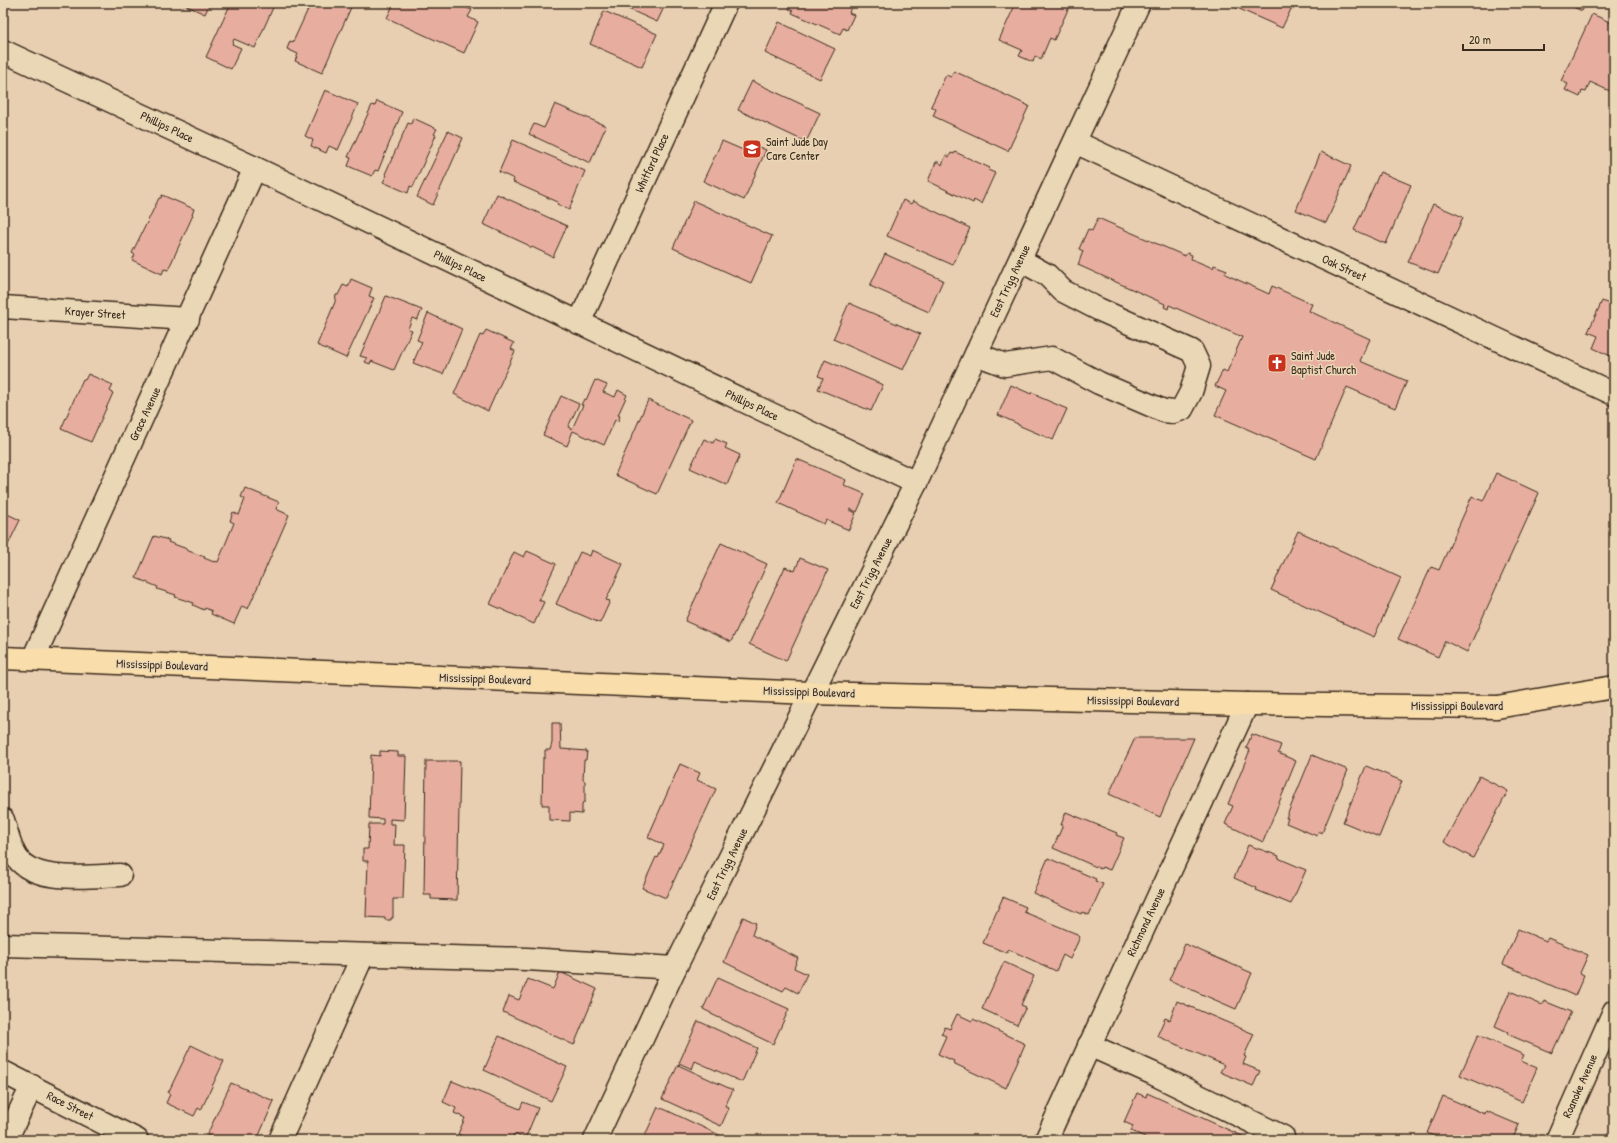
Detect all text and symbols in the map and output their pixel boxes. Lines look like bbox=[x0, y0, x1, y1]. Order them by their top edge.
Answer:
scale bar bbox=[1463, 26, 1544, 52]
text: 20 m bbox=[1469, 31, 1491, 48]
street label: Phillips Place bbox=[138, 107, 197, 146]
street label: Whitford Place bbox=[630, 130, 673, 195]
place label: Saint Jude Day Care Center bbox=[766, 133, 828, 164]
school or university icon: Saint Jude Day Care Center bbox=[741, 138, 763, 160]
street label: East Trigg Avenue bbox=[985, 242, 1034, 320]
street label: Phillips Place bbox=[431, 245, 490, 286]
street label: Oak Street bbox=[1319, 250, 1370, 286]
street label: Krayer Street bbox=[64, 302, 127, 323]
place label: Saint Jude Baptist Church bbox=[1291, 347, 1356, 378]
church icon: Saint Jude Baptist Church bbox=[1266, 352, 1288, 374]
street label: Grace Avenue bbox=[125, 384, 165, 444]
street label: Phillips Place bbox=[723, 385, 782, 424]
street label: East Trigg Avenue bbox=[845, 534, 896, 612]
street label: Mississippi Boulevard bbox=[116, 654, 209, 675]
street label: Mississippi Boulevard bbox=[439, 668, 532, 689]
street label: Mississippi Boulevard bbox=[763, 681, 856, 702]
street label: Mississippi Boulevard bbox=[1087, 691, 1179, 710]
street label: Mississippi Boulevard bbox=[1411, 697, 1503, 714]
street label: East Trigg Avenue bbox=[702, 825, 751, 903]
street label: Richmond Avenue bbox=[1122, 884, 1169, 959]
street label: Roanoke Avenue bbox=[1558, 1051, 1601, 1120]
street label: Race Street bbox=[44, 1087, 97, 1125]

